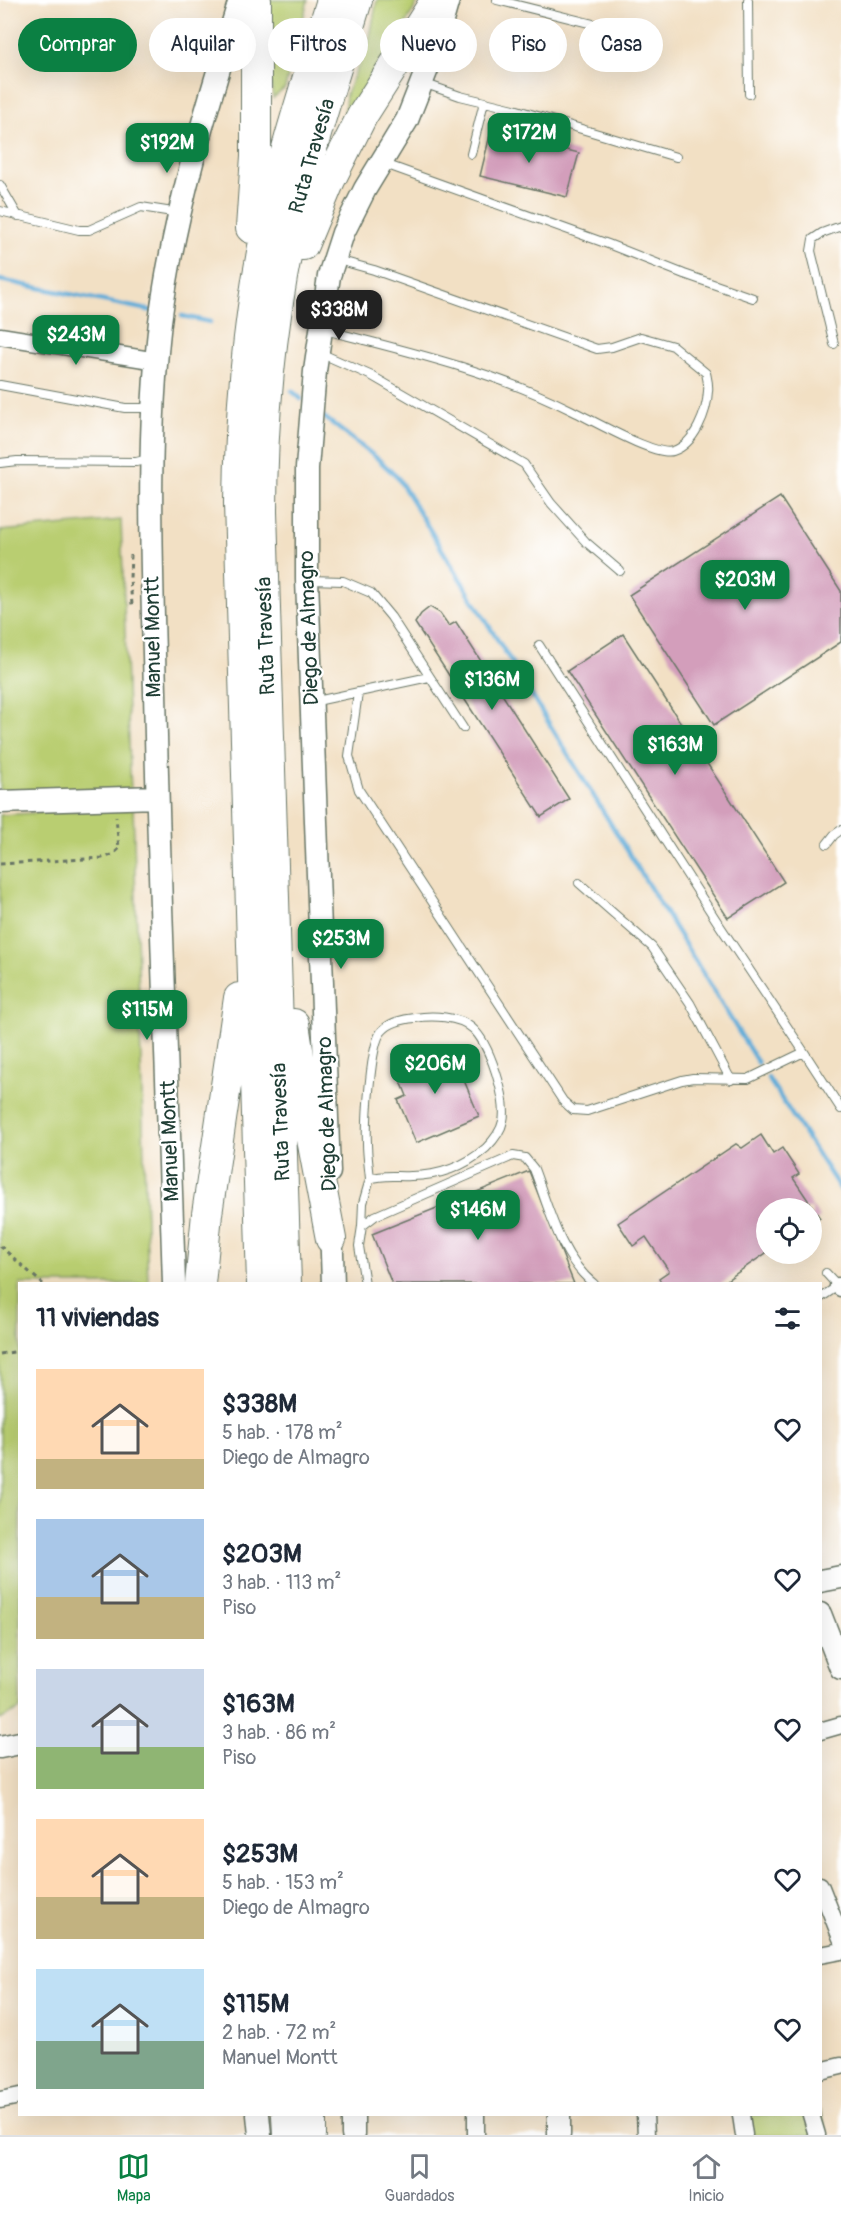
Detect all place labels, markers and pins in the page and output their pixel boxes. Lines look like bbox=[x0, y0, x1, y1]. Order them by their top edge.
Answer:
pin: $172M bbox=[487, 113, 571, 164]
pin: $192M bbox=[125, 123, 209, 174]
pin: $338M bbox=[297, 290, 381, 341]
pin: $243M bbox=[34, 315, 118, 366]
pin: $203M bbox=[703, 560, 787, 611]
pin: $136M bbox=[450, 660, 534, 711]
pin: $163M bbox=[633, 725, 717, 776]
pin: $253M bbox=[299, 919, 383, 970]
pin: $115M bbox=[105, 990, 189, 1041]
pin: $206M bbox=[393, 1044, 477, 1095]
pin: $146M bbox=[436, 1190, 520, 1241]

